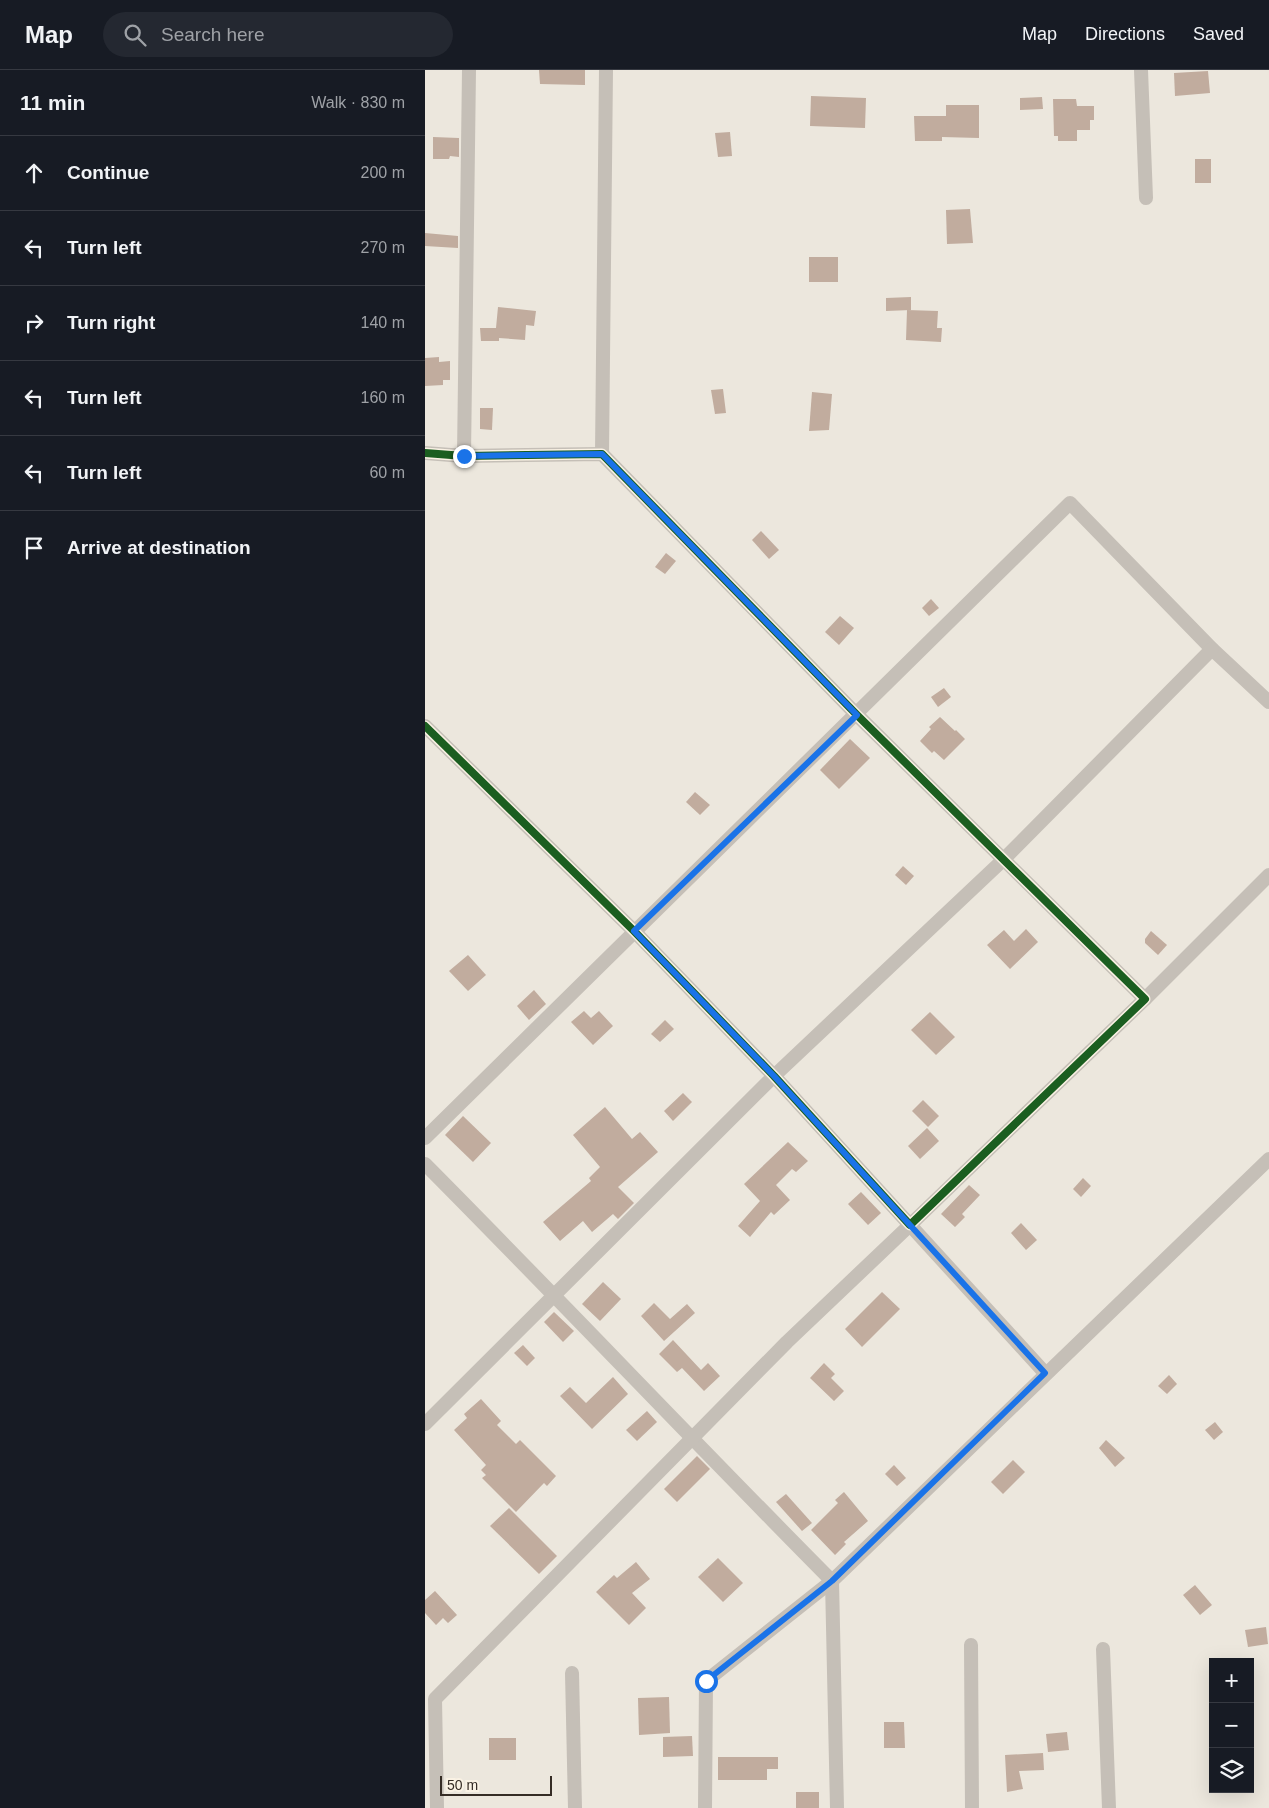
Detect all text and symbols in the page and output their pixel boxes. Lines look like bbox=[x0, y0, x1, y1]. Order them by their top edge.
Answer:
search box bbox=[103, 12, 453, 57]
text: Map bbox=[25, 21, 73, 48]
icon: search bbox=[121, 21, 149, 49]
text: Search here bbox=[161, 24, 265, 45]
text: Map bbox=[1022, 24, 1057, 44]
text: Directions bbox=[1085, 24, 1165, 44]
text: Saved bbox=[1193, 24, 1244, 44]
text: 11 min bbox=[20, 91, 85, 114]
text: Walk · 830 m bbox=[311, 94, 405, 111]
icon: ahead bbox=[20, 159, 48, 187]
text: Continue bbox=[67, 162, 149, 183]
text: 200 m bbox=[361, 164, 405, 181]
icon: left bbox=[20, 234, 48, 262]
text: Turn left bbox=[67, 237, 142, 258]
text: 270 m bbox=[361, 239, 405, 256]
icon: right bbox=[20, 309, 48, 337]
text: Turn right bbox=[67, 312, 155, 333]
text: 140 m bbox=[361, 314, 405, 331]
icon: left bbox=[20, 384, 48, 412]
text: Turn left bbox=[67, 387, 142, 408]
text: 160 m bbox=[361, 389, 405, 406]
route end bbox=[453, 445, 476, 468]
icon: left bbox=[20, 459, 48, 487]
text: Turn left bbox=[67, 462, 142, 483]
text: 60 m bbox=[369, 464, 405, 481]
icon: arrive bbox=[20, 534, 48, 562]
text: Arrive at destination bbox=[67, 537, 251, 558]
map controls bbox=[1209, 1658, 1254, 1793]
button: + bbox=[1209, 1658, 1254, 1703]
route start bbox=[695, 1670, 718, 1693]
button: − bbox=[1209, 1703, 1254, 1748]
button: layers bbox=[1209, 1748, 1254, 1793]
scale bar bbox=[440, 1773, 553, 1796]
text: 50 m bbox=[447, 1777, 478, 1793]

